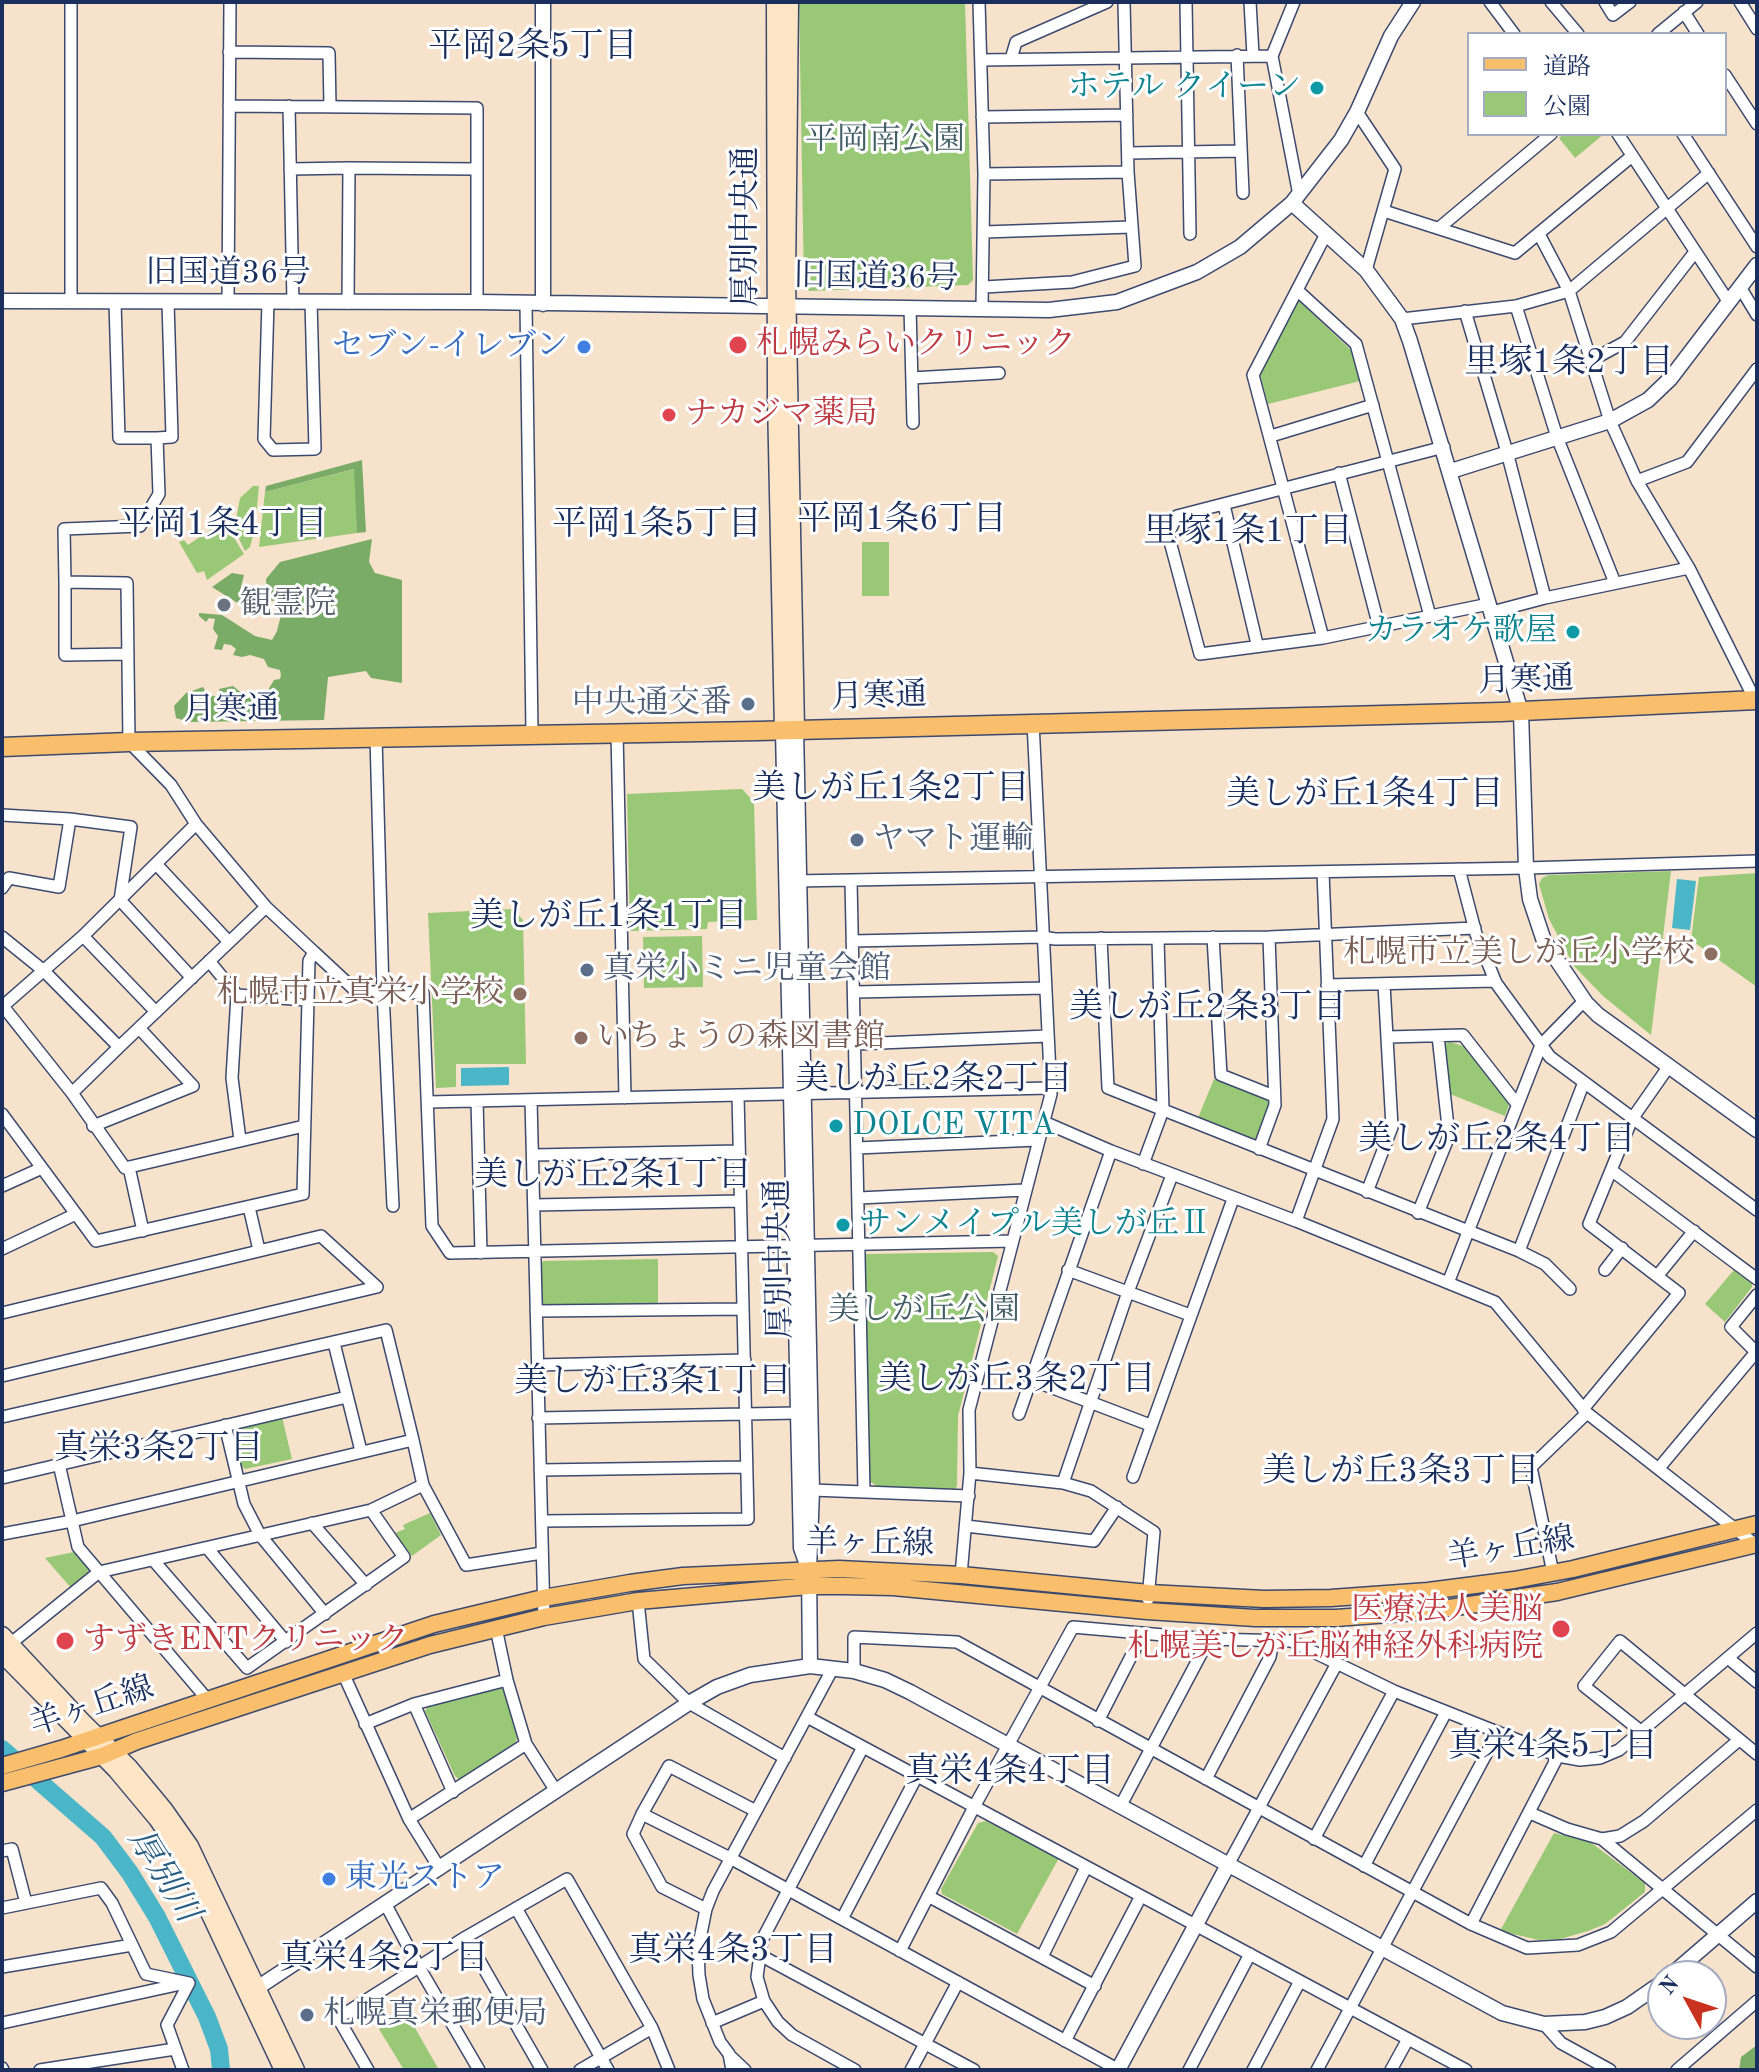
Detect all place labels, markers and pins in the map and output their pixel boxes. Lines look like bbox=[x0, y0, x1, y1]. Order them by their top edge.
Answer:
place label: ホテル クイーン bbox=[1068, 69, 1301, 107]
marker: ホテル クイーン bbox=[1308, 79, 1326, 97]
place label: 札幌みらいクリニック bbox=[756, 326, 1076, 364]
place label: セブン-イレブン bbox=[332, 328, 568, 366]
marker: 札幌みらいクリニック bbox=[727, 334, 749, 356]
marker: セブン-イレブン bbox=[575, 338, 593, 356]
place label: ナカジマ薬局 bbox=[685, 396, 877, 434]
marker: ナカジマ薬局 bbox=[660, 406, 678, 424]
place label: 観霊院 bbox=[240, 586, 336, 624]
marker: 観霊院 bbox=[215, 596, 233, 614]
place label: カラオケ歌屋 bbox=[1365, 613, 1557, 651]
marker: カラオケ歌屋 bbox=[1564, 623, 1582, 641]
place label: 中央通交番 bbox=[572, 685, 732, 723]
marker: 中央通交番 bbox=[739, 695, 757, 713]
place label: ヤマト運輸 bbox=[873, 821, 1033, 859]
marker: ヤマト運輸 bbox=[848, 831, 866, 849]
place label: 札幌市立美しが丘小学校 bbox=[1343, 935, 1695, 973]
marker: 札幌市立美しが丘小学校 bbox=[1702, 945, 1720, 963]
place label: 真栄小ミニ児童会館 bbox=[603, 951, 891, 989]
marker: 真栄小ミニ児童会館 bbox=[578, 961, 596, 979]
place label: 札幌市立真栄小学校 bbox=[216, 975, 504, 1013]
marker: 札幌市立真栄小学校 bbox=[511, 985, 529, 1003]
place label: いちょうの森図書館 bbox=[597, 1019, 885, 1057]
marker: いちょうの森図書館 bbox=[572, 1029, 590, 1047]
place label: DOLCE VITA bbox=[852, 1107, 1055, 1145]
marker: DOLCE VITA bbox=[827, 1117, 845, 1135]
place label: サンメイプル美しが丘Ⅱ bbox=[859, 1206, 1211, 1244]
marker: サンメイプル美しが丘Ⅱ bbox=[834, 1216, 852, 1234]
place label: 医療法人美脳 札幌美しが丘脳神経外科病院 bbox=[1127, 1592, 1543, 1667]
marker: 医療法人美脳 札幌美しが丘脳神経外科病院 bbox=[1550, 1618, 1572, 1640]
place label: すずきENTクリニック bbox=[83, 1622, 409, 1660]
marker: すずきENTクリニック bbox=[54, 1630, 76, 1652]
place label: 東光ストア bbox=[345, 1860, 505, 1898]
marker: 東光ストア bbox=[320, 1870, 338, 1888]
place label: 札幌真栄郵便局 bbox=[323, 1996, 547, 2034]
marker: 札幌真栄郵便局 bbox=[298, 2006, 316, 2024]

